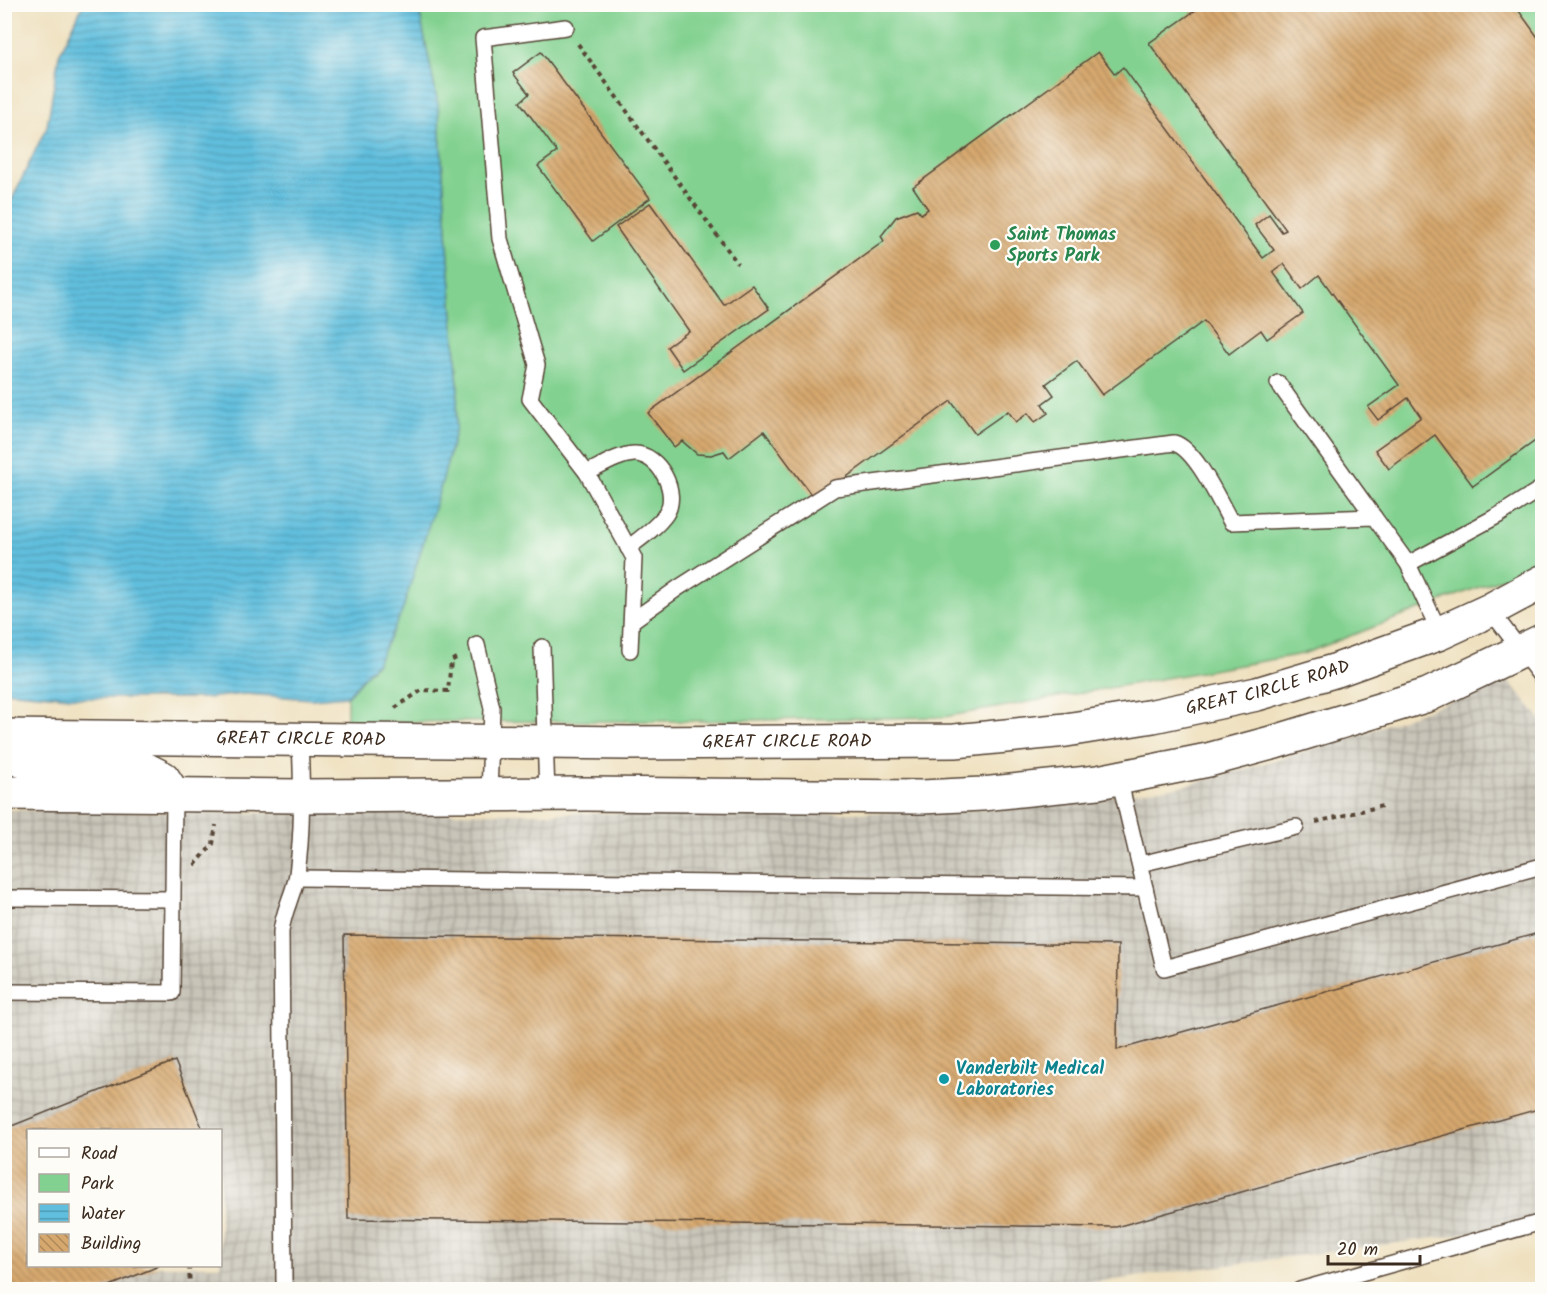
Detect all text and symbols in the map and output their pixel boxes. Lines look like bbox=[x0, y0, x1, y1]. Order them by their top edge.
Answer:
place label: Saint Thomas Sports Park bbox=[1007, 221, 1117, 271]
marker: Saint Thomas Sports Park bbox=[988, 238, 1002, 252]
street label: GREAT CIRCLE ROAD bbox=[1183, 652, 1355, 723]
street label: GREAT CIRCLE ROAD bbox=[216, 724, 386, 755]
street label: GREAT CIRCLE ROAD bbox=[702, 727, 872, 757]
place label: Vanderbilt Medical Laboratories bbox=[956, 1055, 1104, 1105]
marker: Vanderbilt Medical Laboratories bbox=[937, 1072, 951, 1086]
legend bbox=[27, 1129, 222, 1267]
text: Road bbox=[81, 1140, 118, 1169]
text: Park bbox=[81, 1170, 114, 1199]
text: Water bbox=[81, 1200, 126, 1229]
scale bar bbox=[1328, 1228, 1420, 1266]
text: Building bbox=[81, 1230, 141, 1259]
text: 20 m bbox=[1337, 1236, 1378, 1265]

